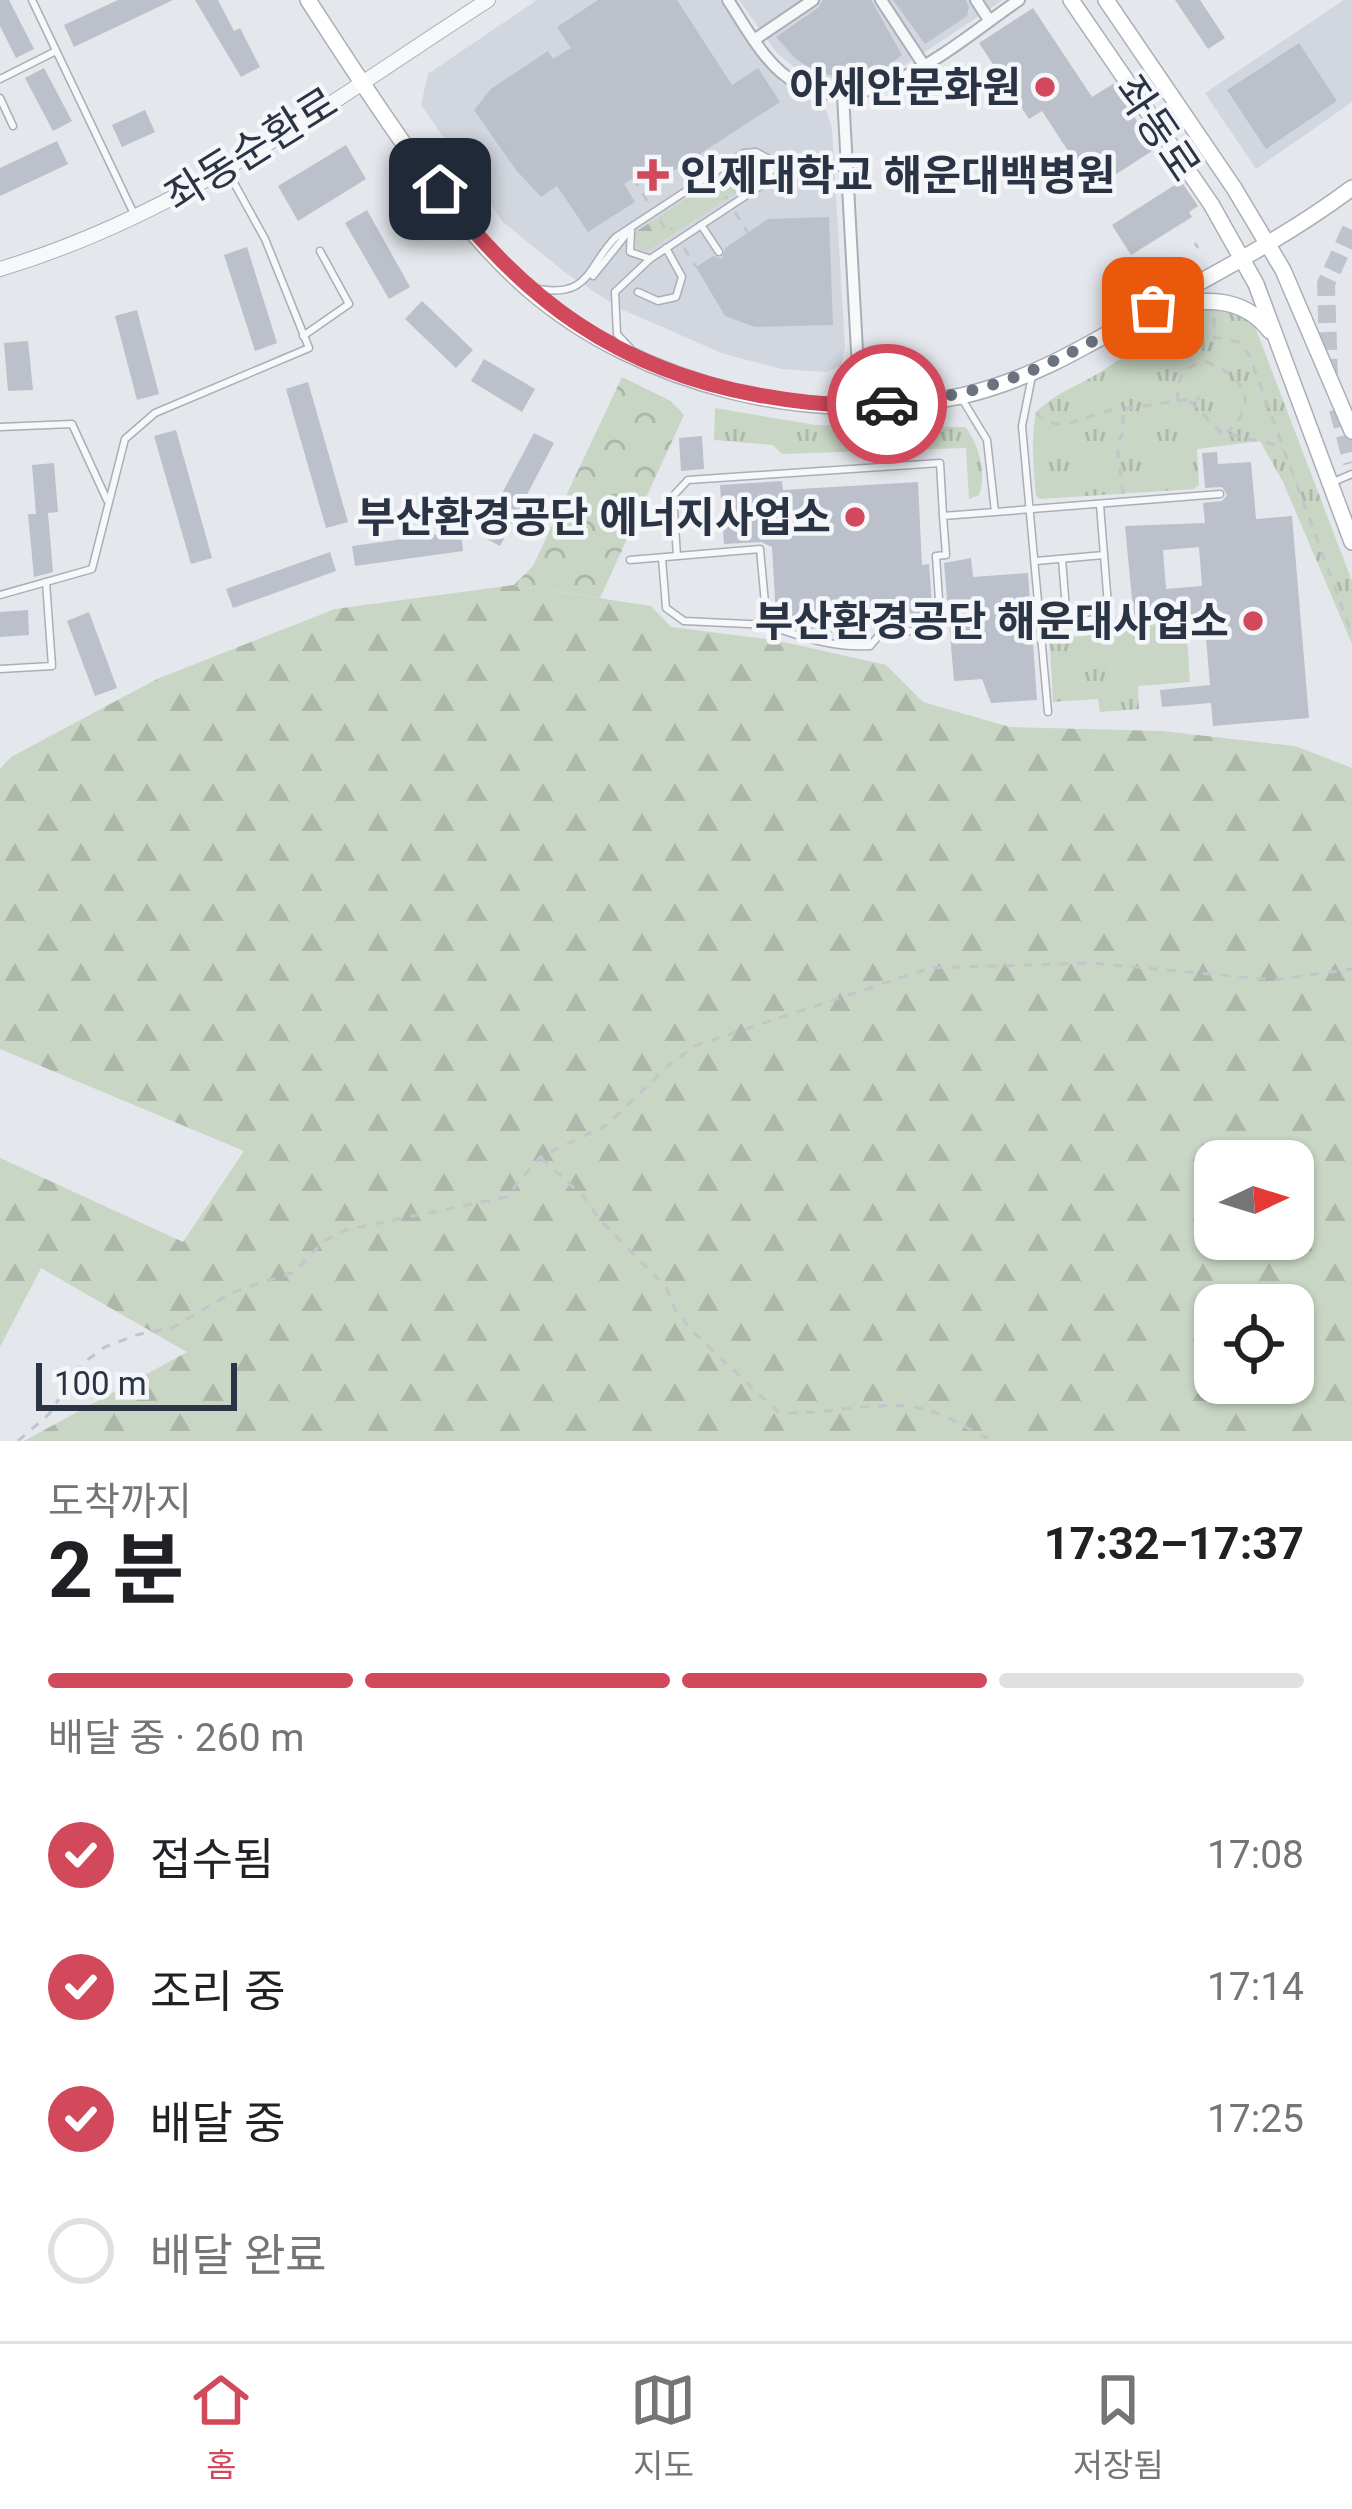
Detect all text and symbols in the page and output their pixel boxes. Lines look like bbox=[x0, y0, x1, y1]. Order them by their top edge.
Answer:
place label: 아세안문화원 bbox=[789, 63, 1021, 112]
street label: 좌동로 bbox=[1105, 67, 1210, 190]
marker: 아세안문화원 bbox=[1032, 74, 1058, 100]
street label: 좌동순환로 bbox=[156, 77, 346, 221]
pin bbox=[389, 138, 491, 240]
place label: 인제대학교 해운대백병원 bbox=[680, 151, 1115, 200]
icon: home bbox=[407, 156, 473, 222]
marker: 인제대학교 해운대백병원 bbox=[637, 159, 669, 191]
pin bbox=[1102, 257, 1204, 359]
icon: bag bbox=[1120, 275, 1186, 341]
courier bbox=[827, 344, 947, 464]
icon: car bbox=[854, 371, 920, 437]
place label: 부산환경공단 에너지사업소 bbox=[357, 493, 831, 542]
marker: 부산환경공단 에너지사업소 bbox=[842, 504, 868, 530]
place label: 부산환경공단 해운대사업소 bbox=[755, 597, 1229, 646]
marker: 부산환경공단 해운대사업소 bbox=[1240, 608, 1266, 634]
north arrow bbox=[1194, 1140, 1314, 1260]
map controls bbox=[1194, 1140, 1314, 1404]
button: locate bbox=[1194, 1284, 1314, 1404]
scale bar bbox=[36, 1357, 237, 1410]
text: 100 m bbox=[54, 1364, 147, 1403]
text: 도착까지 bbox=[48, 1479, 192, 1525]
text: 17:32–17:37 bbox=[1044, 1517, 1304, 1570]
text: 2 분 bbox=[48, 1525, 184, 1616]
text: 배달 중 · 260 m bbox=[48, 1715, 304, 1761]
icon: check bbox=[48, 1822, 114, 1888]
text: 17:08 bbox=[1207, 1832, 1304, 1878]
text: 접수됨 bbox=[150, 1833, 274, 1886]
icon: check bbox=[48, 1954, 114, 2020]
text: 17:14 bbox=[1207, 1964, 1304, 2010]
text: 조리 중 bbox=[150, 1965, 285, 2018]
icon: check bbox=[48, 2086, 114, 2152]
text: 17:25 bbox=[1207, 2096, 1304, 2142]
text: 배달 중 bbox=[150, 2097, 285, 2150]
text: 배달 완료 bbox=[150, 2229, 327, 2282]
tab: 홈 bbox=[188, 2367, 254, 2487]
tab: 지도 bbox=[630, 2367, 696, 2487]
tab: 저장됨 bbox=[1073, 2367, 1164, 2487]

